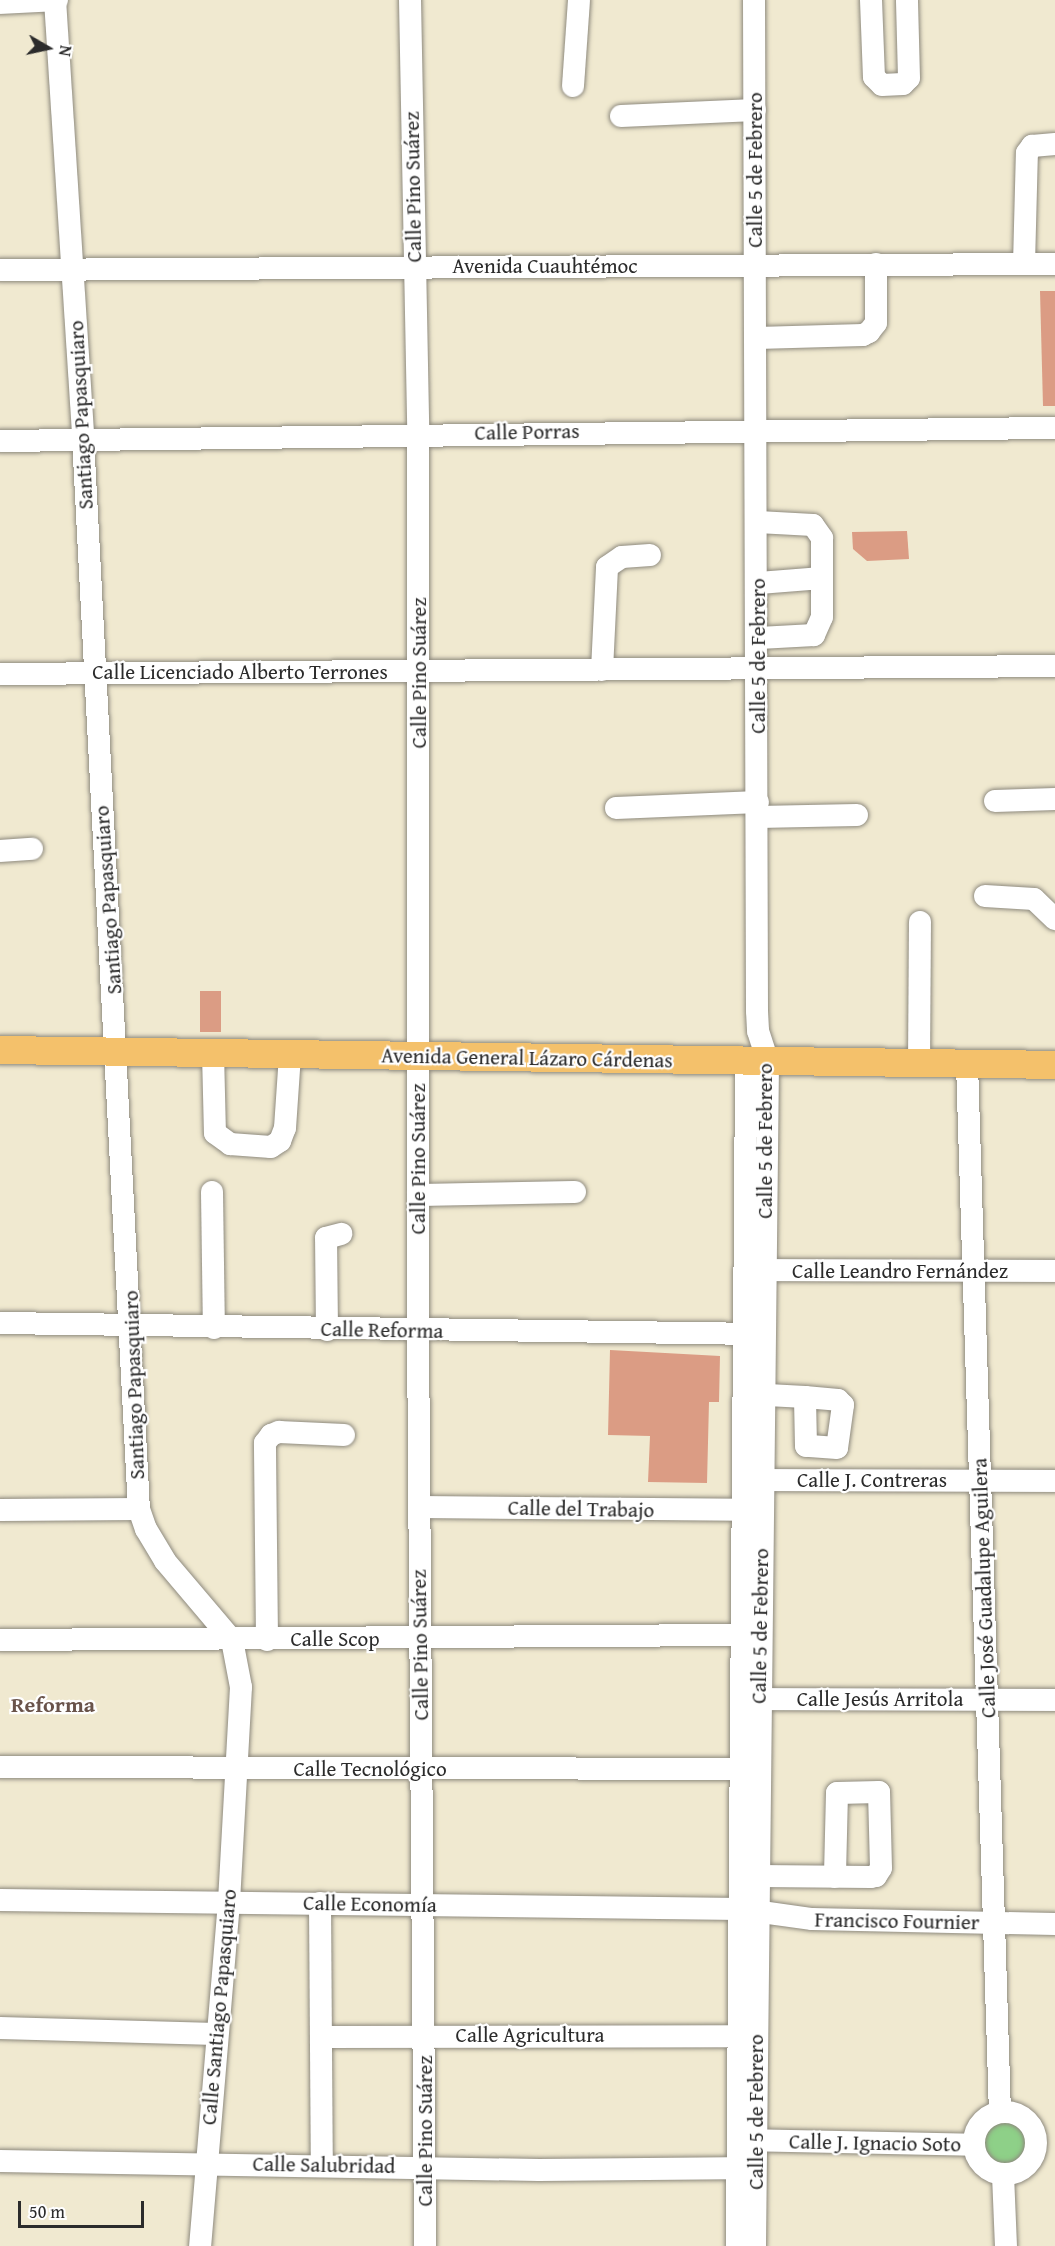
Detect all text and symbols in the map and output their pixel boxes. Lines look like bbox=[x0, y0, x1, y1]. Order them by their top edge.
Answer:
north arrow bbox=[18, 18, 78, 78]
text: N bbox=[53, 44, 78, 58]
street label: Calle 5 de Febrero bbox=[742, 92, 768, 248]
street label: Calle Pino Suárez bbox=[399, 111, 427, 263]
street label: Avenida Cuauhtémoc bbox=[452, 253, 638, 279]
street label: Santiago Papasquiaro bbox=[63, 320, 99, 510]
street label: Calle Porras bbox=[474, 418, 580, 446]
street label: Calle 5 de Febrero bbox=[745, 578, 771, 734]
street label: Calle Pino Suárez bbox=[406, 598, 432, 748]
street label: Calle Licenciado Alberto Terrones bbox=[92, 659, 388, 685]
street label: Santiago Papasquiaro bbox=[89, 805, 127, 995]
street label: Avenida General Lázaro Cárdenas bbox=[381, 1043, 673, 1073]
street label: Calle 5 de Febrero bbox=[752, 1063, 778, 1219]
street label: Calle Pino Suárez bbox=[405, 1084, 431, 1234]
street label: Calle Leandro Fernández bbox=[792, 1258, 1008, 1284]
street label: Santiago Papasquiaro bbox=[118, 1290, 150, 1480]
street label: Calle Reforma bbox=[320, 1316, 444, 1344]
street label: Calle José Guadalupe Aguilera bbox=[967, 1458, 1001, 1718]
street label: Calle J. Contreras bbox=[797, 1467, 947, 1493]
street label: Calle del Trabajo bbox=[508, 1495, 654, 1523]
street label: Calle 5 de Febrero bbox=[746, 1548, 774, 1704]
street label: Calle Pino Suárez bbox=[406, 1569, 434, 1721]
street label: Calle Scop bbox=[290, 1626, 380, 1652]
street label: Calle Jesús Arritola bbox=[797, 1686, 963, 1712]
district label: Reforma bbox=[11, 1692, 95, 1718]
street label: Calle Tecnológico bbox=[293, 1756, 447, 1782]
street label: Calle Santiago Papasquiaro bbox=[196, 1888, 242, 2126]
street label: Calle Economía bbox=[303, 1890, 437, 1918]
street label: Francisco Fournier bbox=[814, 1907, 980, 1935]
street label: Calle Agricultura bbox=[455, 2022, 605, 2048]
street label: Calle 5 de Febrero bbox=[743, 2034, 769, 2190]
street label: Calle Pino Suárez bbox=[412, 2056, 438, 2206]
street label: Calle J. Ignacio Soto bbox=[789, 2129, 961, 2157]
street label: Calle Salubridad bbox=[252, 2151, 396, 2179]
scale bar bbox=[21, 2189, 147, 2227]
text: 50 m bbox=[29, 2198, 65, 2225]

